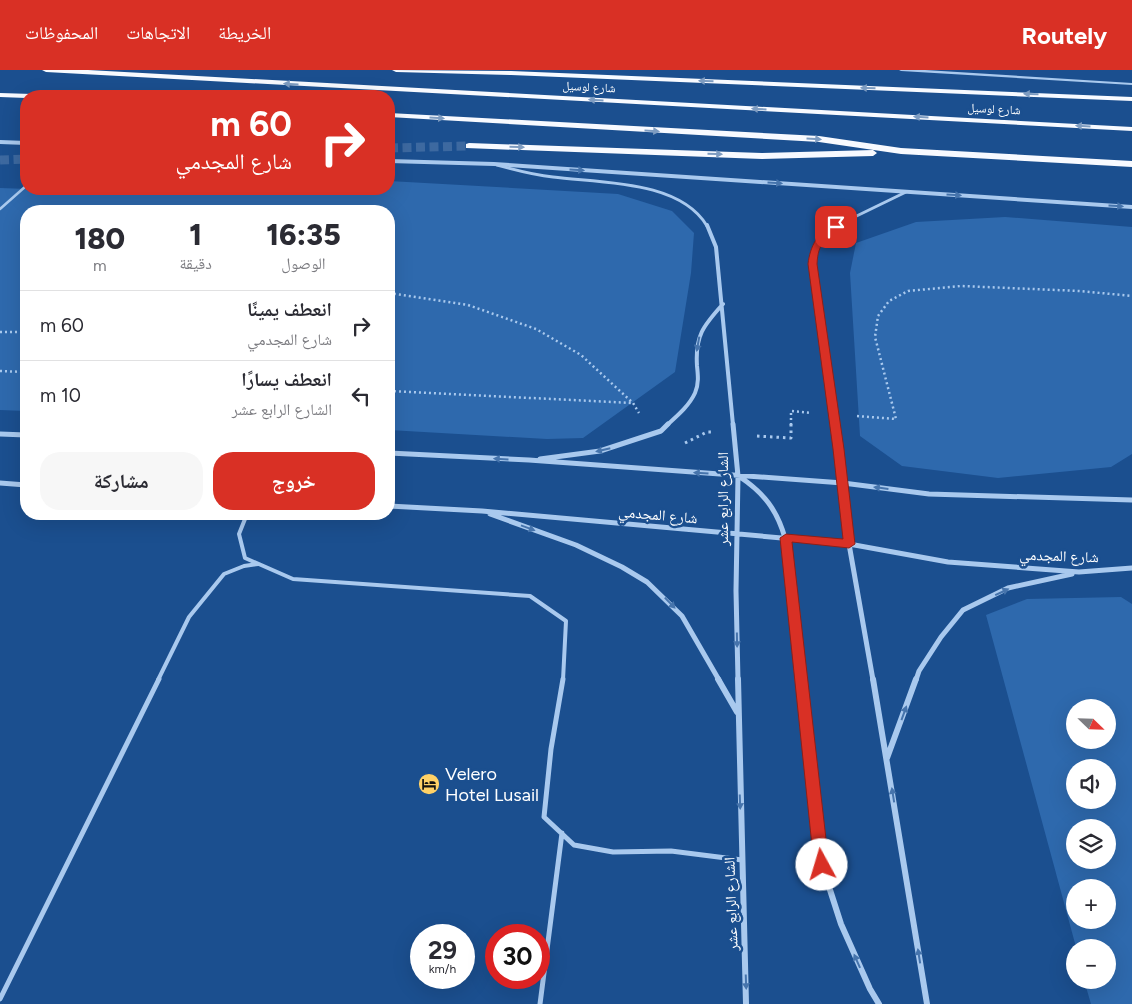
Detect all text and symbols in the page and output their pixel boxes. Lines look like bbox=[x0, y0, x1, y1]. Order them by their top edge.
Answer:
text: Routely bbox=[1021, 21, 1107, 50]
text: المحفوظات bbox=[25, 22, 98, 44]
text: الاتجاهات bbox=[126, 22, 190, 44]
text: الخريطة bbox=[218, 22, 271, 44]
one-way arrow bbox=[698, 77, 714, 85]
one-way arrow bbox=[282, 79, 298, 87]
street label: شارع لوسيل bbox=[562, 79, 616, 96]
one-way arrow bbox=[860, 83, 876, 91]
one-way arrow bbox=[1023, 89, 1039, 97]
one-way arrow bbox=[588, 96, 604, 104]
street label: شارع لوسيل bbox=[967, 101, 1021, 118]
text: 60 m bbox=[210, 103, 292, 145]
one-way arrow bbox=[751, 104, 767, 112]
icon: right bbox=[310, 110, 375, 175]
one-way arrow bbox=[913, 113, 929, 121]
one-way arrow bbox=[430, 114, 446, 122]
one-way arrow bbox=[1075, 122, 1091, 130]
one-way arrow bbox=[644, 127, 660, 135]
one-way arrow bbox=[807, 136, 823, 144]
one-way arrow bbox=[510, 143, 526, 151]
text: شارع المجدمي bbox=[176, 148, 292, 175]
one-way arrow bbox=[707, 151, 723, 159]
one-way arrow bbox=[570, 166, 586, 174]
one-way arrow bbox=[767, 179, 783, 187]
one-way arrow bbox=[947, 191, 963, 199]
one-way arrow bbox=[1109, 202, 1125, 210]
pin bbox=[815, 206, 857, 248]
icon: arrive bbox=[822, 213, 850, 241]
text: 1 bbox=[189, 216, 202, 253]
text: 16:35 bbox=[266, 216, 341, 253]
text: 180 bbox=[74, 220, 125, 257]
text: دقيقة bbox=[179, 254, 212, 273]
text: الوصول bbox=[281, 254, 326, 273]
text: m bbox=[93, 256, 107, 275]
text: انعطف يمينًا bbox=[247, 298, 332, 321]
icon: right bbox=[347, 312, 375, 340]
text: 60 m bbox=[40, 314, 84, 337]
text: شارع المجدمي bbox=[247, 330, 332, 349]
one-way arrow bbox=[693, 337, 701, 353]
text: انعطف يسارًا bbox=[241, 368, 332, 391]
icon: left bbox=[347, 382, 375, 410]
text: 10 m bbox=[40, 384, 81, 407]
text: الشارع الرابع عشر bbox=[232, 400, 332, 419]
one-way arrow bbox=[595, 446, 610, 454]
button: مشاركة bbox=[40, 452, 203, 510]
button: خروج bbox=[213, 452, 375, 510]
street label: الشارع الرابع عشر bbox=[714, 452, 733, 547]
one-way arrow bbox=[493, 454, 509, 462]
one-way arrow bbox=[693, 469, 709, 477]
one-way arrow bbox=[872, 484, 888, 492]
street label: شارع المجدمي bbox=[617, 503, 698, 530]
one-way arrow bbox=[521, 524, 536, 532]
street label: شارع المجدمي bbox=[1019, 546, 1099, 569]
one-way arrow bbox=[995, 587, 1009, 595]
one-way arrow bbox=[664, 597, 676, 609]
one-way arrow bbox=[733, 632, 741, 648]
north arrow bbox=[1066, 699, 1116, 749]
map controls bbox=[1066, 699, 1116, 989]
one-way arrow bbox=[900, 705, 908, 720]
button: sound bbox=[1066, 759, 1116, 809]
place label: Velero Hotel Lusail bbox=[445, 763, 539, 806]
hotel icon: Velero Hotel Lusail bbox=[417, 772, 441, 796]
one-way arrow bbox=[889, 787, 897, 803]
one-way arrow bbox=[736, 794, 744, 810]
button: layers bbox=[1066, 819, 1116, 869]
position arrow bbox=[795, 838, 847, 890]
street label: الشارع الرابع عشر bbox=[720, 857, 743, 952]
button: + bbox=[1066, 879, 1116, 929]
speed limit sign: 30 bbox=[485, 924, 550, 989]
text: 29 bbox=[428, 935, 457, 965]
button: − bbox=[1066, 939, 1116, 989]
one-way arrow bbox=[914, 948, 922, 964]
one-way arrow bbox=[853, 954, 861, 968]
text: km/h bbox=[429, 962, 456, 976]
one-way arrow bbox=[742, 974, 750, 990]

